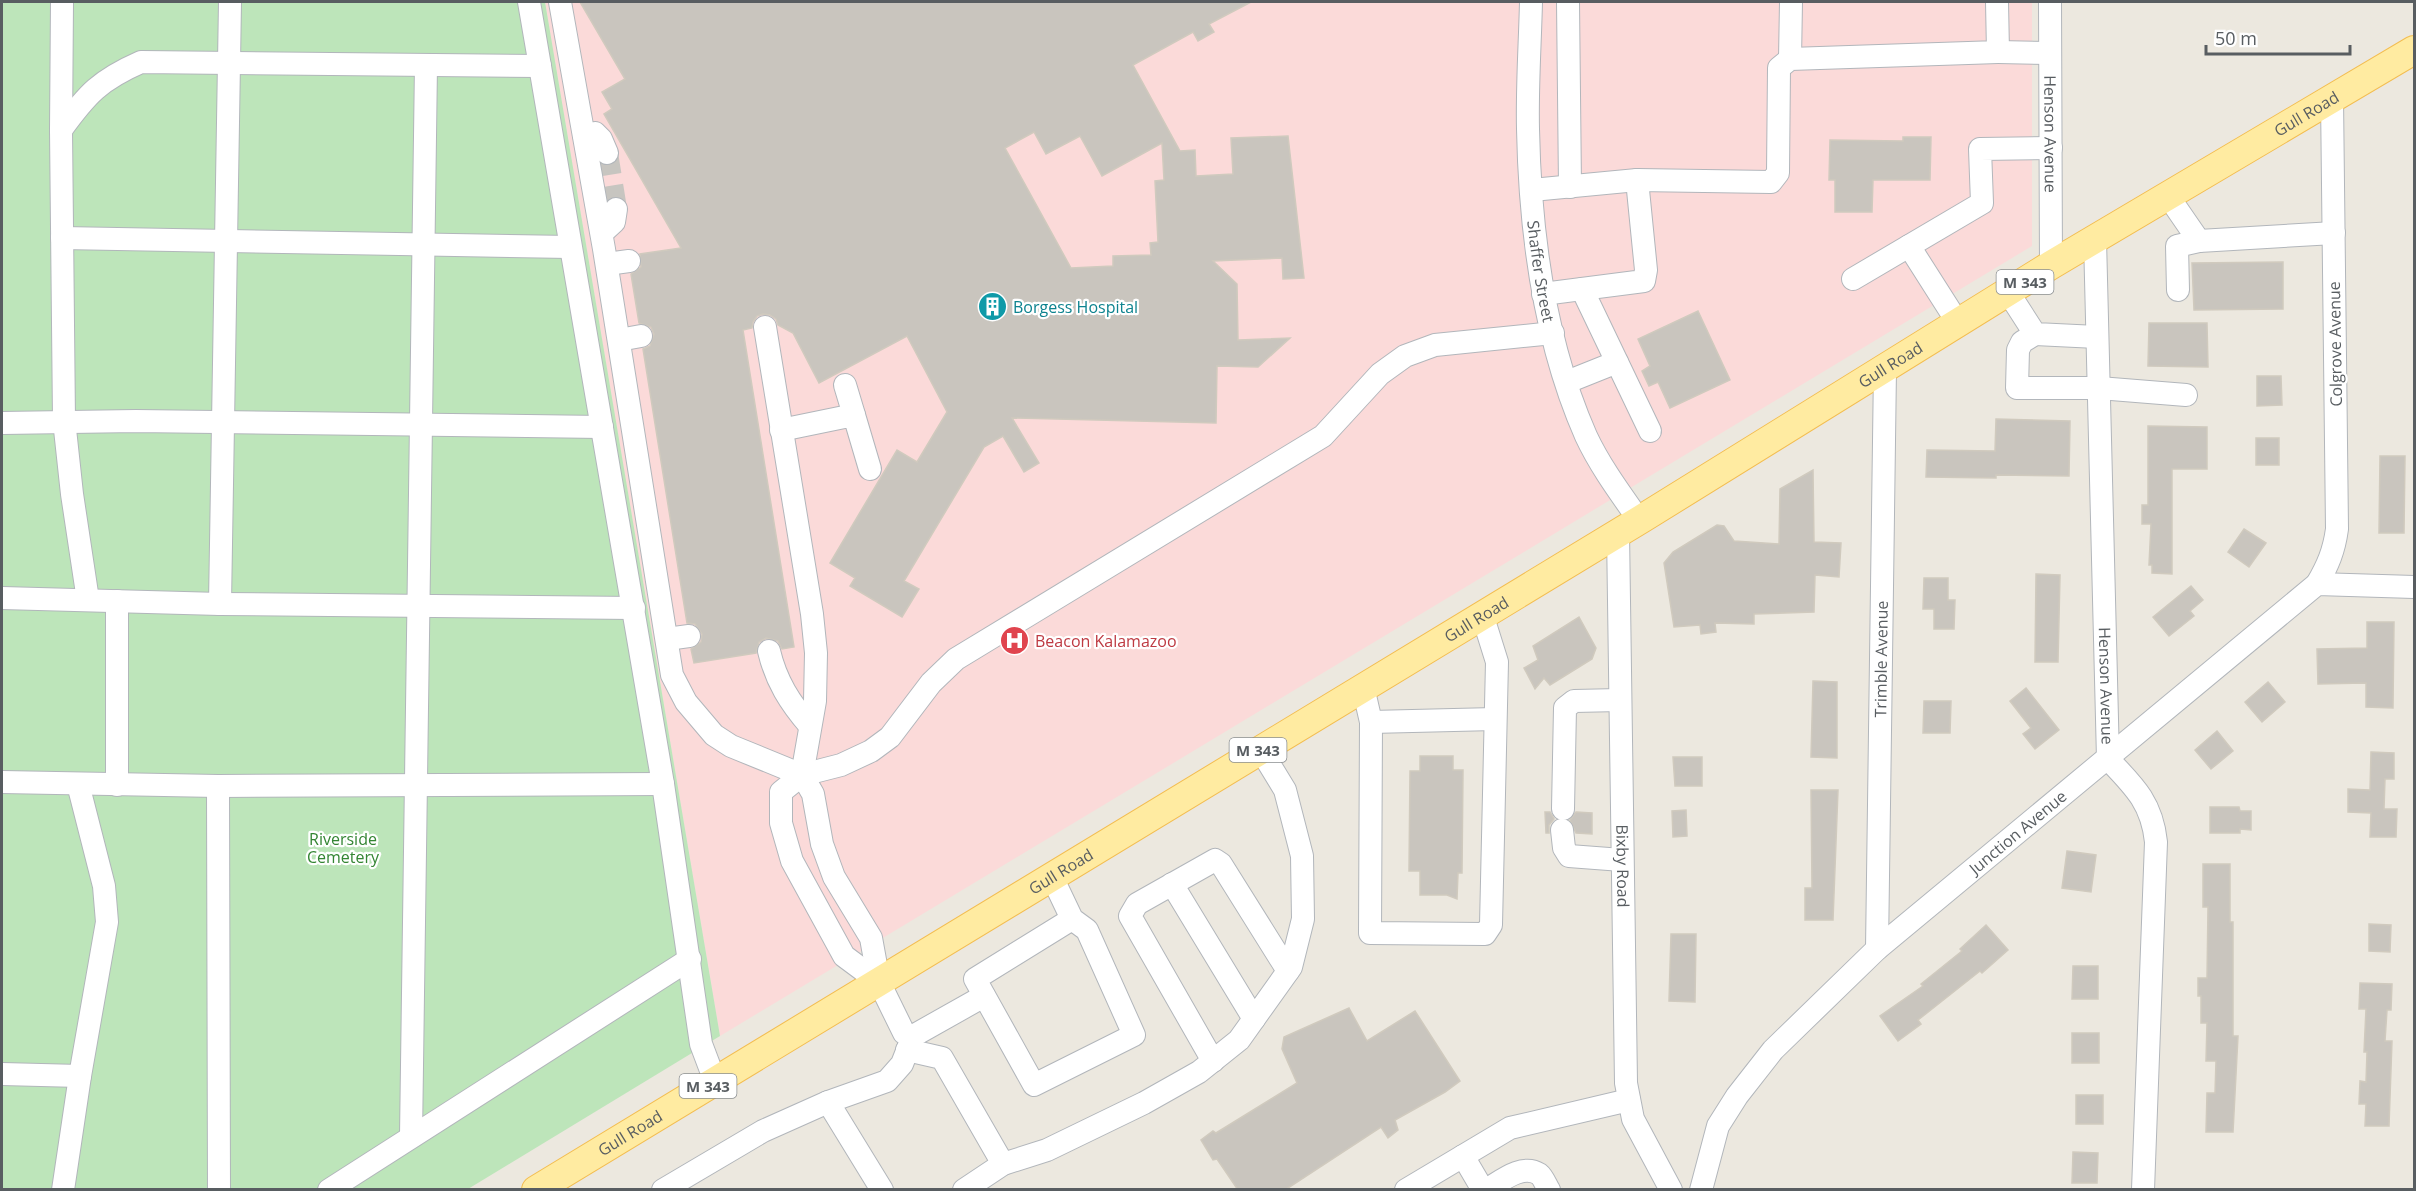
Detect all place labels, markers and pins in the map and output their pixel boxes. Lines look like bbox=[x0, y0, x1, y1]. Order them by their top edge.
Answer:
building icon: Borgess Hospital bbox=[976, 291, 1008, 323]
place label: Borgess Hospital bbox=[1013, 296, 1138, 318]
hospital icon: Beacon Kalamazoo bbox=[998, 625, 1030, 657]
place label: Beacon Kalamazoo bbox=[1035, 630, 1177, 652]

